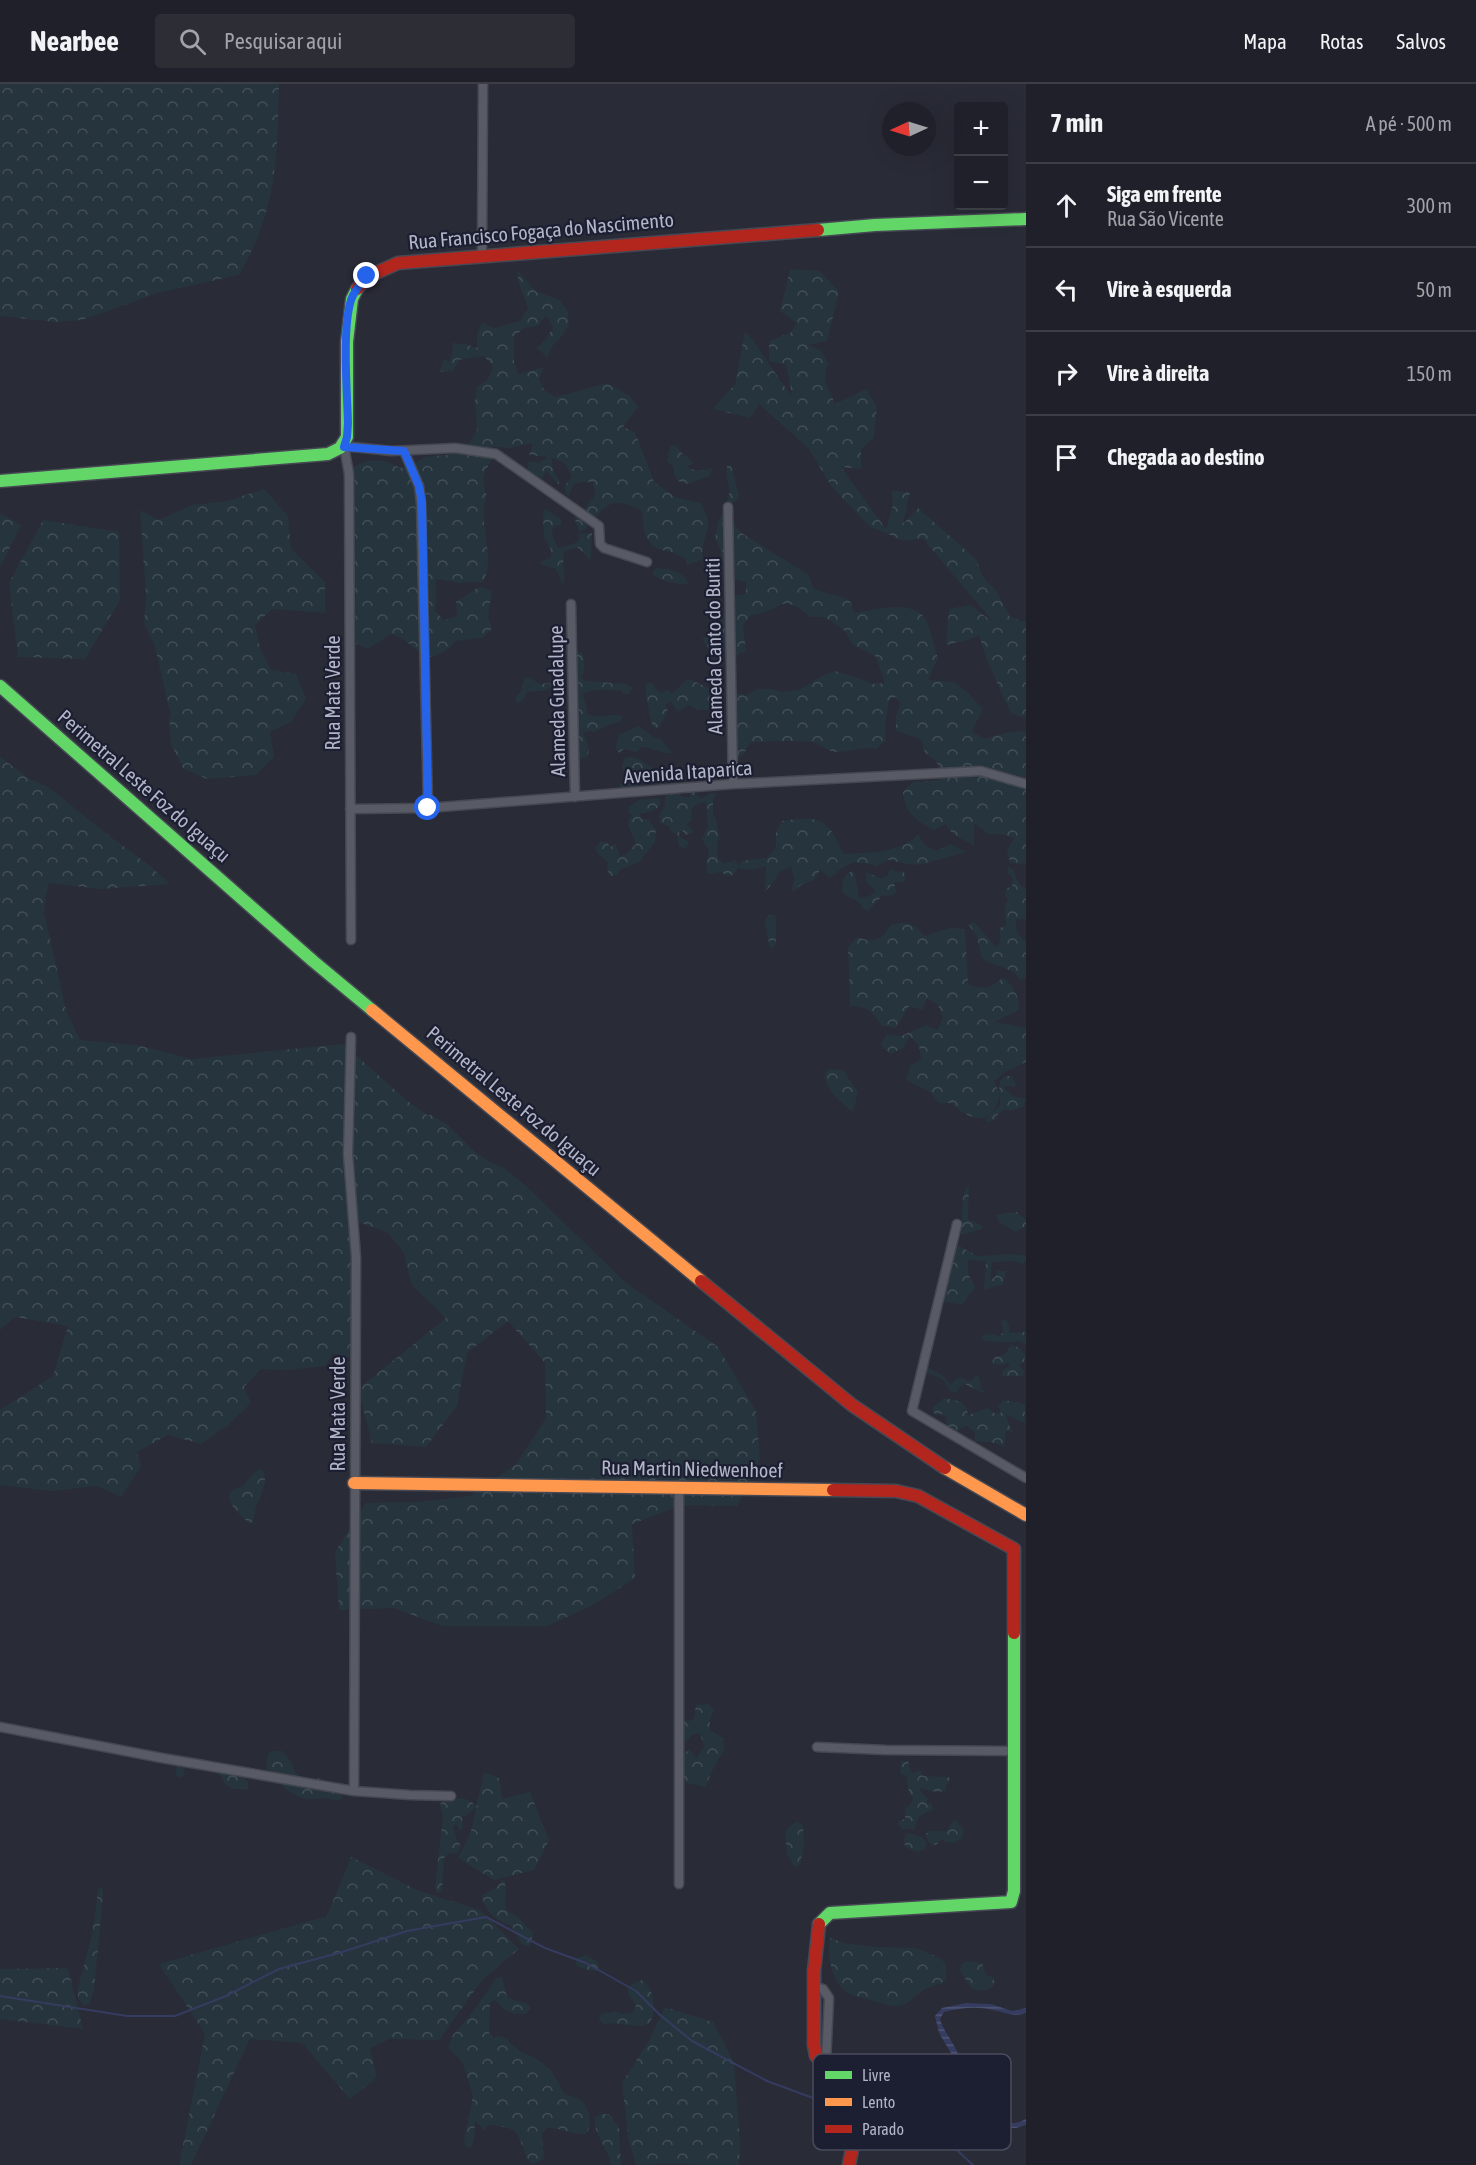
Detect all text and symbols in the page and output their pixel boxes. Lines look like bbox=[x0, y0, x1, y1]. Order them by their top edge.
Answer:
search box bbox=[155, 14, 575, 68]
text: Nearbee bbox=[30, 25, 119, 57]
icon: search bbox=[176, 25, 209, 58]
text: Pesquisar aqui bbox=[224, 28, 342, 54]
text: Mapa bbox=[1243, 29, 1287, 53]
text: Rotas bbox=[1320, 29, 1363, 53]
text: Salvos bbox=[1396, 29, 1446, 53]
north arrow bbox=[882, 102, 936, 156]
map controls bbox=[954, 102, 1008, 210]
button: + bbox=[954, 102, 1008, 156]
text: 7 min bbox=[1050, 108, 1103, 138]
text: A pé · 500 m bbox=[1366, 112, 1452, 135]
button: − bbox=[954, 156, 1008, 210]
text: Siga em frente bbox=[1107, 181, 1222, 207]
icon: ahead bbox=[1050, 189, 1083, 222]
text: 300 m bbox=[1407, 194, 1452, 217]
street label: Rua Francisco Fogaça do Nascimento bbox=[407, 207, 675, 254]
text: Rua São Vicente bbox=[1107, 207, 1224, 230]
route end bbox=[353, 262, 379, 288]
icon: left bbox=[1050, 273, 1083, 306]
text: Vire à esquerda bbox=[1107, 276, 1232, 302]
text: 50 m bbox=[1416, 278, 1452, 301]
icon: right bbox=[1050, 357, 1083, 390]
text: Vire à direita bbox=[1107, 360, 1209, 386]
text: 150 m bbox=[1407, 362, 1452, 385]
icon: arrive bbox=[1050, 441, 1083, 474]
text: Chegada ao destino bbox=[1107, 444, 1265, 470]
street label: Alameda Canto do Buriti bbox=[700, 558, 727, 735]
street label: Alameda Guadalupe bbox=[544, 625, 569, 777]
street label: Rua Mata Verde bbox=[321, 636, 344, 750]
street label: Perimetral Leste Foz do Iguaçu bbox=[54, 705, 235, 867]
street label: Avenida Itaparica bbox=[623, 756, 753, 787]
route start bbox=[414, 794, 440, 820]
street label: Perimetral Leste Foz do Iguaçu bbox=[422, 1021, 606, 1180]
street label: Rua Mata Verde bbox=[326, 1357, 349, 1471]
street label: Rua Martin Niedwenhoef bbox=[601, 1455, 784, 1482]
legend bbox=[813, 2054, 1011, 2150]
text: Livre bbox=[862, 2066, 890, 2084]
text: Lento bbox=[862, 2093, 895, 2111]
text: Parado bbox=[862, 2120, 904, 2138]

